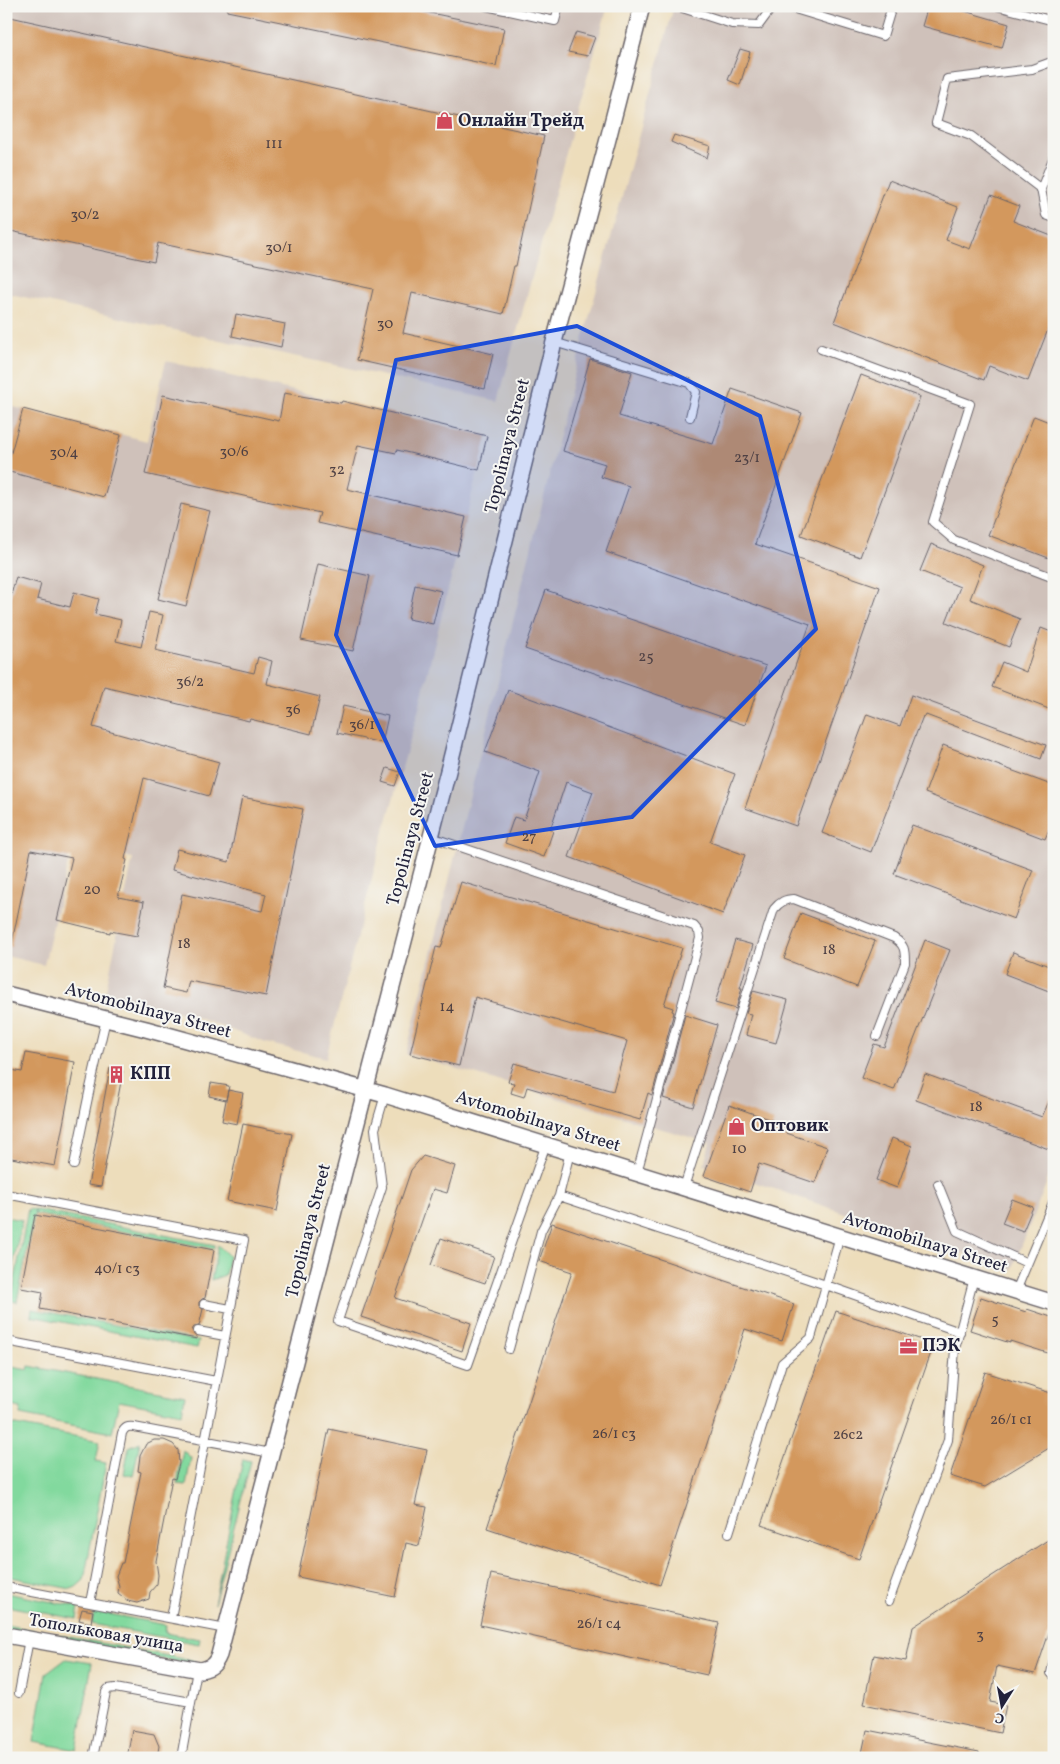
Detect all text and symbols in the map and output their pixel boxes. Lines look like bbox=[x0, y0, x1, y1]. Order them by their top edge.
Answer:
place label: Онлайн Трейд bbox=[458, 109, 584, 134]
shop icon: Онлайн Трейд bbox=[434, 111, 454, 131]
house number: 111 bbox=[265, 134, 283, 155]
house number: 30/2 bbox=[70, 205, 100, 226]
house number: 30/1 bbox=[265, 238, 293, 259]
house number: 30 bbox=[377, 314, 393, 335]
street label: Topolinaya Street bbox=[479, 376, 537, 516]
house number: 30/6 bbox=[219, 442, 249, 463]
house number: 30/4 bbox=[50, 443, 78, 464]
house number: 23/1 bbox=[734, 448, 760, 469]
house number: 32 bbox=[329, 460, 345, 481]
house number: 25 bbox=[638, 647, 654, 668]
house number: 36/2 bbox=[176, 672, 204, 693]
house number: 36 bbox=[285, 700, 301, 721]
house number: 36/1 bbox=[349, 715, 375, 736]
street label: Topolinaya Street bbox=[381, 769, 441, 909]
house number: 27 bbox=[522, 827, 536, 848]
house number: 20 bbox=[84, 880, 100, 901]
house number: 18 bbox=[177, 934, 191, 955]
house number: 18 bbox=[822, 940, 836, 961]
street label: Avtomobilnaya Street bbox=[62, 977, 234, 1045]
house number: 14 bbox=[440, 997, 454, 1018]
place label: КПП bbox=[130, 1062, 171, 1087]
building icon: КПП bbox=[106, 1064, 126, 1084]
street label: Avtomobilnaya Street bbox=[452, 1085, 624, 1159]
house number: 18 bbox=[969, 1097, 983, 1118]
place label: Оптовик bbox=[751, 1114, 829, 1139]
shop icon: Оптовик bbox=[727, 1116, 747, 1136]
house number: 10 bbox=[732, 1139, 746, 1160]
street label: Topolinaya Street bbox=[280, 1161, 338, 1301]
street label: Avtomobilnaya Street bbox=[839, 1206, 1011, 1280]
house number: 40/1 с3 bbox=[94, 1259, 140, 1280]
house number: 5 bbox=[991, 1310, 999, 1331]
place label: ПЭК bbox=[922, 1334, 960, 1359]
office icon: ПЭК bbox=[898, 1336, 918, 1356]
house number: 26/1 с1 bbox=[990, 1410, 1032, 1431]
house number: 26/1 с3 bbox=[592, 1424, 636, 1445]
house number: 26с2 bbox=[833, 1425, 863, 1446]
street label: Топольковая улица bbox=[27, 1608, 186, 1660]
house number: 26/1 с4 bbox=[576, 1614, 622, 1635]
house number: 3 bbox=[976, 1625, 984, 1646]
north arrow bbox=[978, 1682, 1028, 1732]
text: С bbox=[994, 1707, 1006, 1727]

